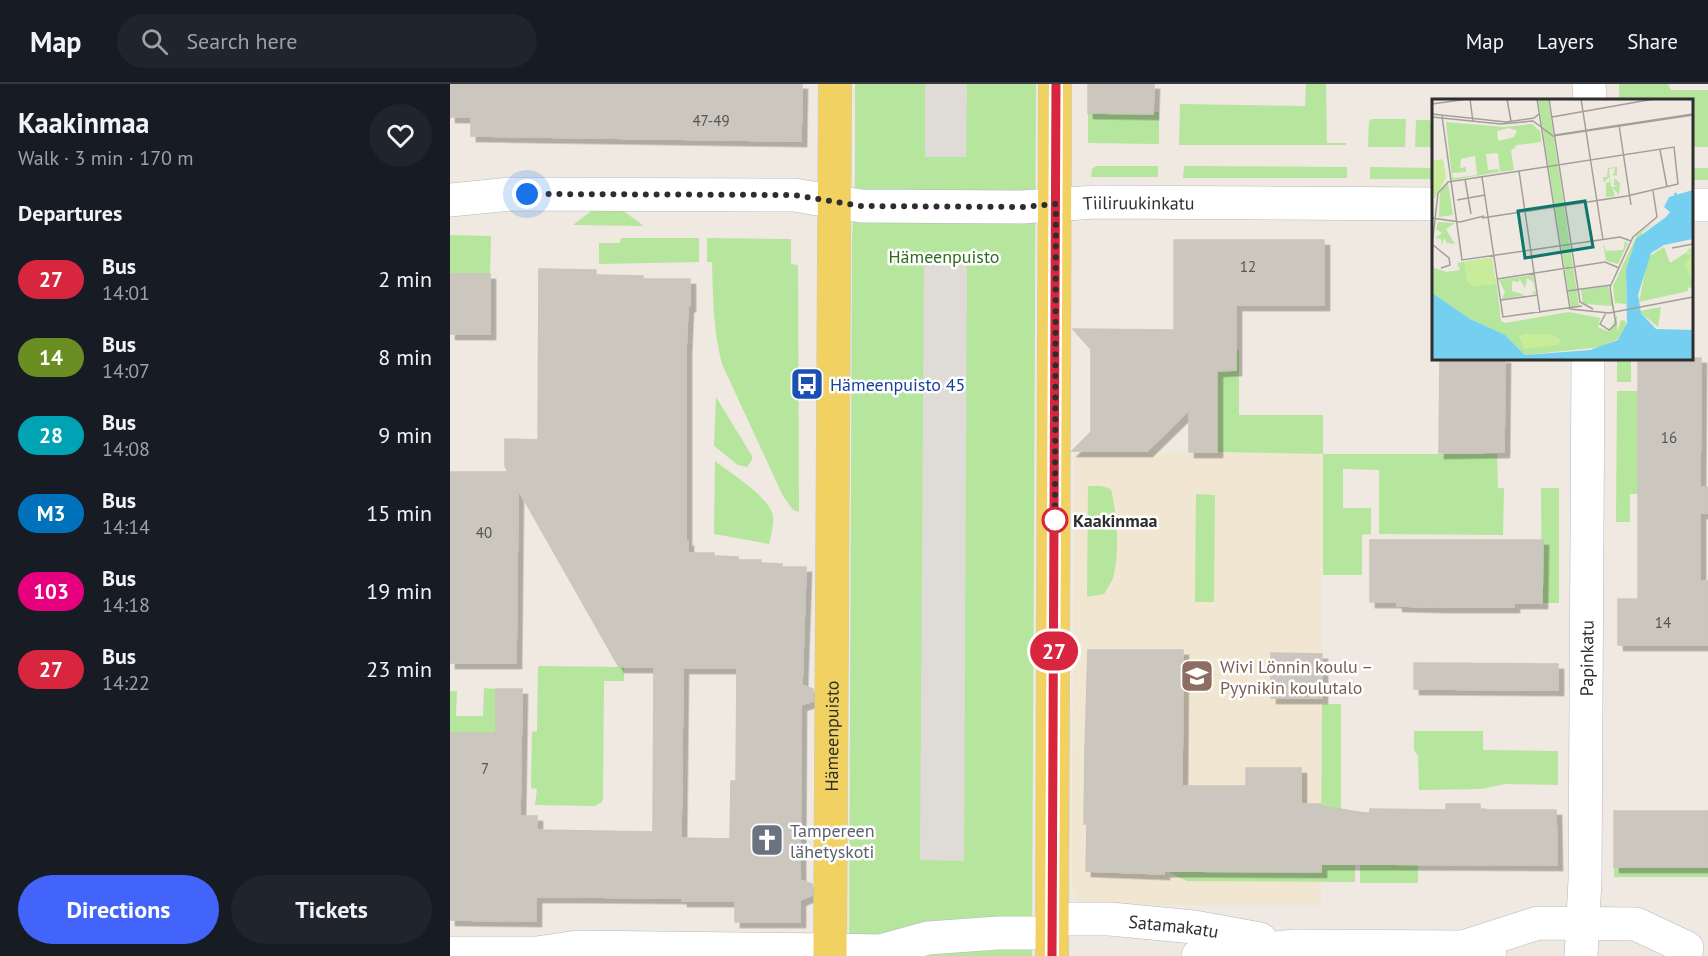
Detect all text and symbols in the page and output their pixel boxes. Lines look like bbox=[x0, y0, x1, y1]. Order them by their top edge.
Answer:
search box bbox=[117, 14, 537, 68]
text: Map bbox=[30, 23, 81, 60]
icon: search bbox=[138, 25, 171, 58]
text: Search here bbox=[186, 27, 297, 55]
text: Map bbox=[1466, 28, 1504, 55]
text: Layers bbox=[1537, 28, 1594, 55]
text: Share bbox=[1627, 28, 1678, 55]
inset map bbox=[1432, 99, 1693, 360]
text: Kaakinmaa bbox=[18, 104, 149, 141]
button: heart bbox=[369, 104, 432, 167]
house number: 47-49 bbox=[692, 111, 730, 130]
text: Walk · 3 min · 170 m bbox=[18, 145, 194, 171]
your location bbox=[512, 179, 542, 209]
street label: Tiiliruukinkatu bbox=[1082, 190, 1195, 214]
text: Departures bbox=[18, 199, 122, 227]
park label: Hämeenpuisto bbox=[889, 245, 999, 268]
text: Bus bbox=[102, 252, 136, 280]
house number: 12 bbox=[1240, 257, 1256, 276]
text: 2 min bbox=[378, 265, 432, 293]
text: 27 bbox=[39, 266, 63, 293]
text: 14:01 bbox=[102, 280, 150, 306]
text: Bus bbox=[102, 330, 136, 358]
text: 8 min bbox=[378, 343, 432, 371]
text: 14 bbox=[39, 344, 63, 371]
text: 14:07 bbox=[102, 358, 150, 384]
bus stop icon: Hämeenpuisto 45 bbox=[789, 366, 825, 402]
place label: Hämeenpuisto 45 bbox=[830, 373, 965, 396]
text: Bus bbox=[102, 408, 136, 436]
text: 9 min bbox=[378, 421, 432, 449]
text: 28 bbox=[39, 422, 63, 449]
house number: 16 bbox=[1661, 428, 1677, 447]
text: 14:08 bbox=[102, 436, 150, 462]
text: Bus bbox=[102, 486, 136, 514]
text: 15 min bbox=[366, 499, 432, 527]
text: M3 bbox=[37, 500, 65, 527]
marker: Kaakinmaa bbox=[1042, 507, 1068, 533]
place label: Kaakinmaa bbox=[1073, 509, 1158, 532]
text: 14:14 bbox=[102, 514, 150, 540]
house number: 40 bbox=[476, 523, 492, 542]
text: Bus bbox=[102, 564, 136, 592]
text: 19 min bbox=[366, 577, 432, 605]
text: 103 bbox=[33, 578, 69, 605]
text: 14:18 bbox=[102, 592, 150, 618]
house number: 14 bbox=[1655, 613, 1671, 632]
street label: Papinkatu bbox=[1575, 620, 1598, 696]
line badge: 27 bbox=[1027, 632, 1081, 670]
text: 27 bbox=[1042, 638, 1066, 665]
text: Bus bbox=[102, 642, 136, 670]
text: 23 min bbox=[366, 655, 432, 683]
place label: Wivi Lönnin koulu – Pyynikin koulutalo bbox=[1220, 655, 1373, 699]
text: 27 bbox=[39, 656, 63, 683]
school or university icon: Wivi Lönnin koulu – Pyynikin koulutalo bbox=[1179, 658, 1215, 694]
text: 14:22 bbox=[102, 670, 150, 696]
street label: Hämeenpuisto bbox=[819, 680, 843, 792]
house number: 7 bbox=[481, 759, 489, 778]
place label: Tampereen lähetyskoti bbox=[790, 819, 875, 863]
church icon: Tampereen lähetyskoti bbox=[749, 822, 785, 858]
button: Directions bbox=[18, 875, 219, 944]
button: Tickets bbox=[231, 875, 432, 944]
street label: Satamakatu bbox=[1128, 909, 1221, 943]

